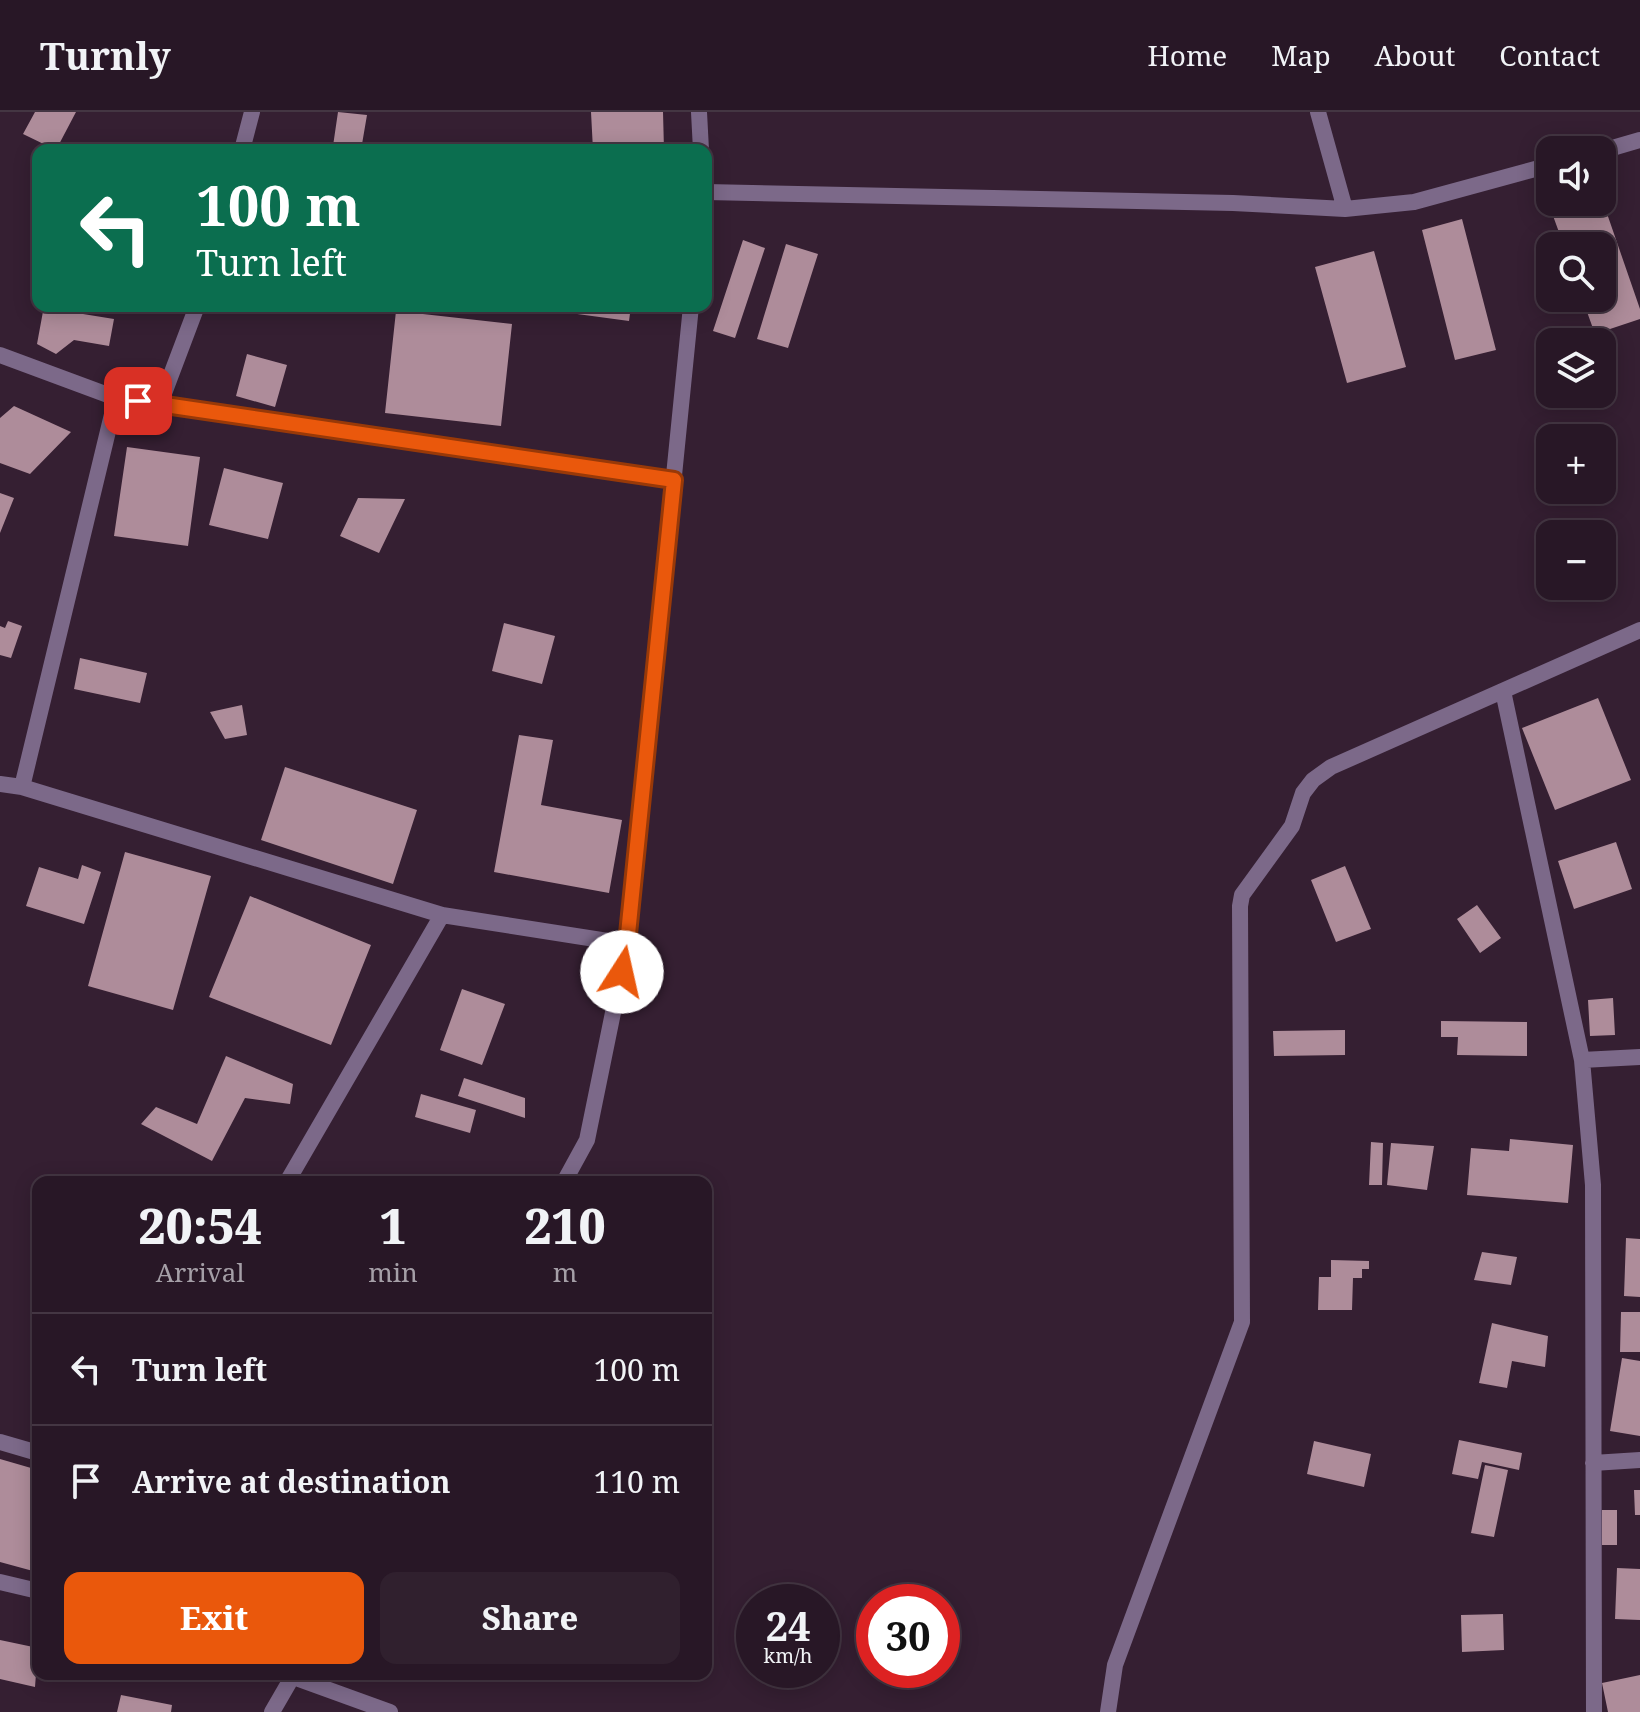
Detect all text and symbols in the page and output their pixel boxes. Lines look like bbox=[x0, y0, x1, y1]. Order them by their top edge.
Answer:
text: Turnly bbox=[40, 29, 171, 81]
text: Home bbox=[1148, 36, 1227, 74]
text: Map bbox=[1271, 36, 1331, 74]
text: About bbox=[1375, 36, 1455, 74]
text: Contact bbox=[1499, 36, 1600, 74]
map controls bbox=[1536, 136, 1616, 600]
button: sound bbox=[1536, 136, 1616, 216]
text: 100 m bbox=[196, 166, 361, 242]
icon: left bbox=[64, 176, 168, 280]
button: search bbox=[1536, 232, 1616, 312]
text: Turn left bbox=[196, 238, 347, 287]
button: layers bbox=[1536, 328, 1616, 408]
pin bbox=[104, 367, 172, 435]
icon: arrive bbox=[116, 379, 160, 423]
button: + bbox=[1536, 424, 1616, 504]
button: − bbox=[1536, 520, 1616, 600]
position arrow bbox=[580, 930, 664, 1014]
text: 20:54 bbox=[138, 1193, 262, 1258]
text: 1 bbox=[379, 1193, 407, 1258]
text: 210 bbox=[524, 1193, 606, 1258]
text: Arrival bbox=[156, 1254, 245, 1290]
text: min bbox=[368, 1254, 418, 1290]
text: m bbox=[553, 1254, 577, 1290]
icon: left bbox=[64, 1347, 108, 1391]
text: Turn left bbox=[132, 1349, 267, 1390]
text: 100 m bbox=[594, 1349, 680, 1390]
icon: arrive bbox=[64, 1459, 108, 1503]
text: Arrive at destination bbox=[132, 1461, 451, 1502]
text: 110 m bbox=[594, 1461, 680, 1502]
button: Exit bbox=[64, 1572, 364, 1664]
button: Share bbox=[380, 1572, 680, 1664]
speed limit sign: 30 bbox=[856, 1584, 960, 1688]
text: 24 bbox=[765, 1598, 811, 1653]
text: km/h bbox=[763, 1642, 813, 1669]

